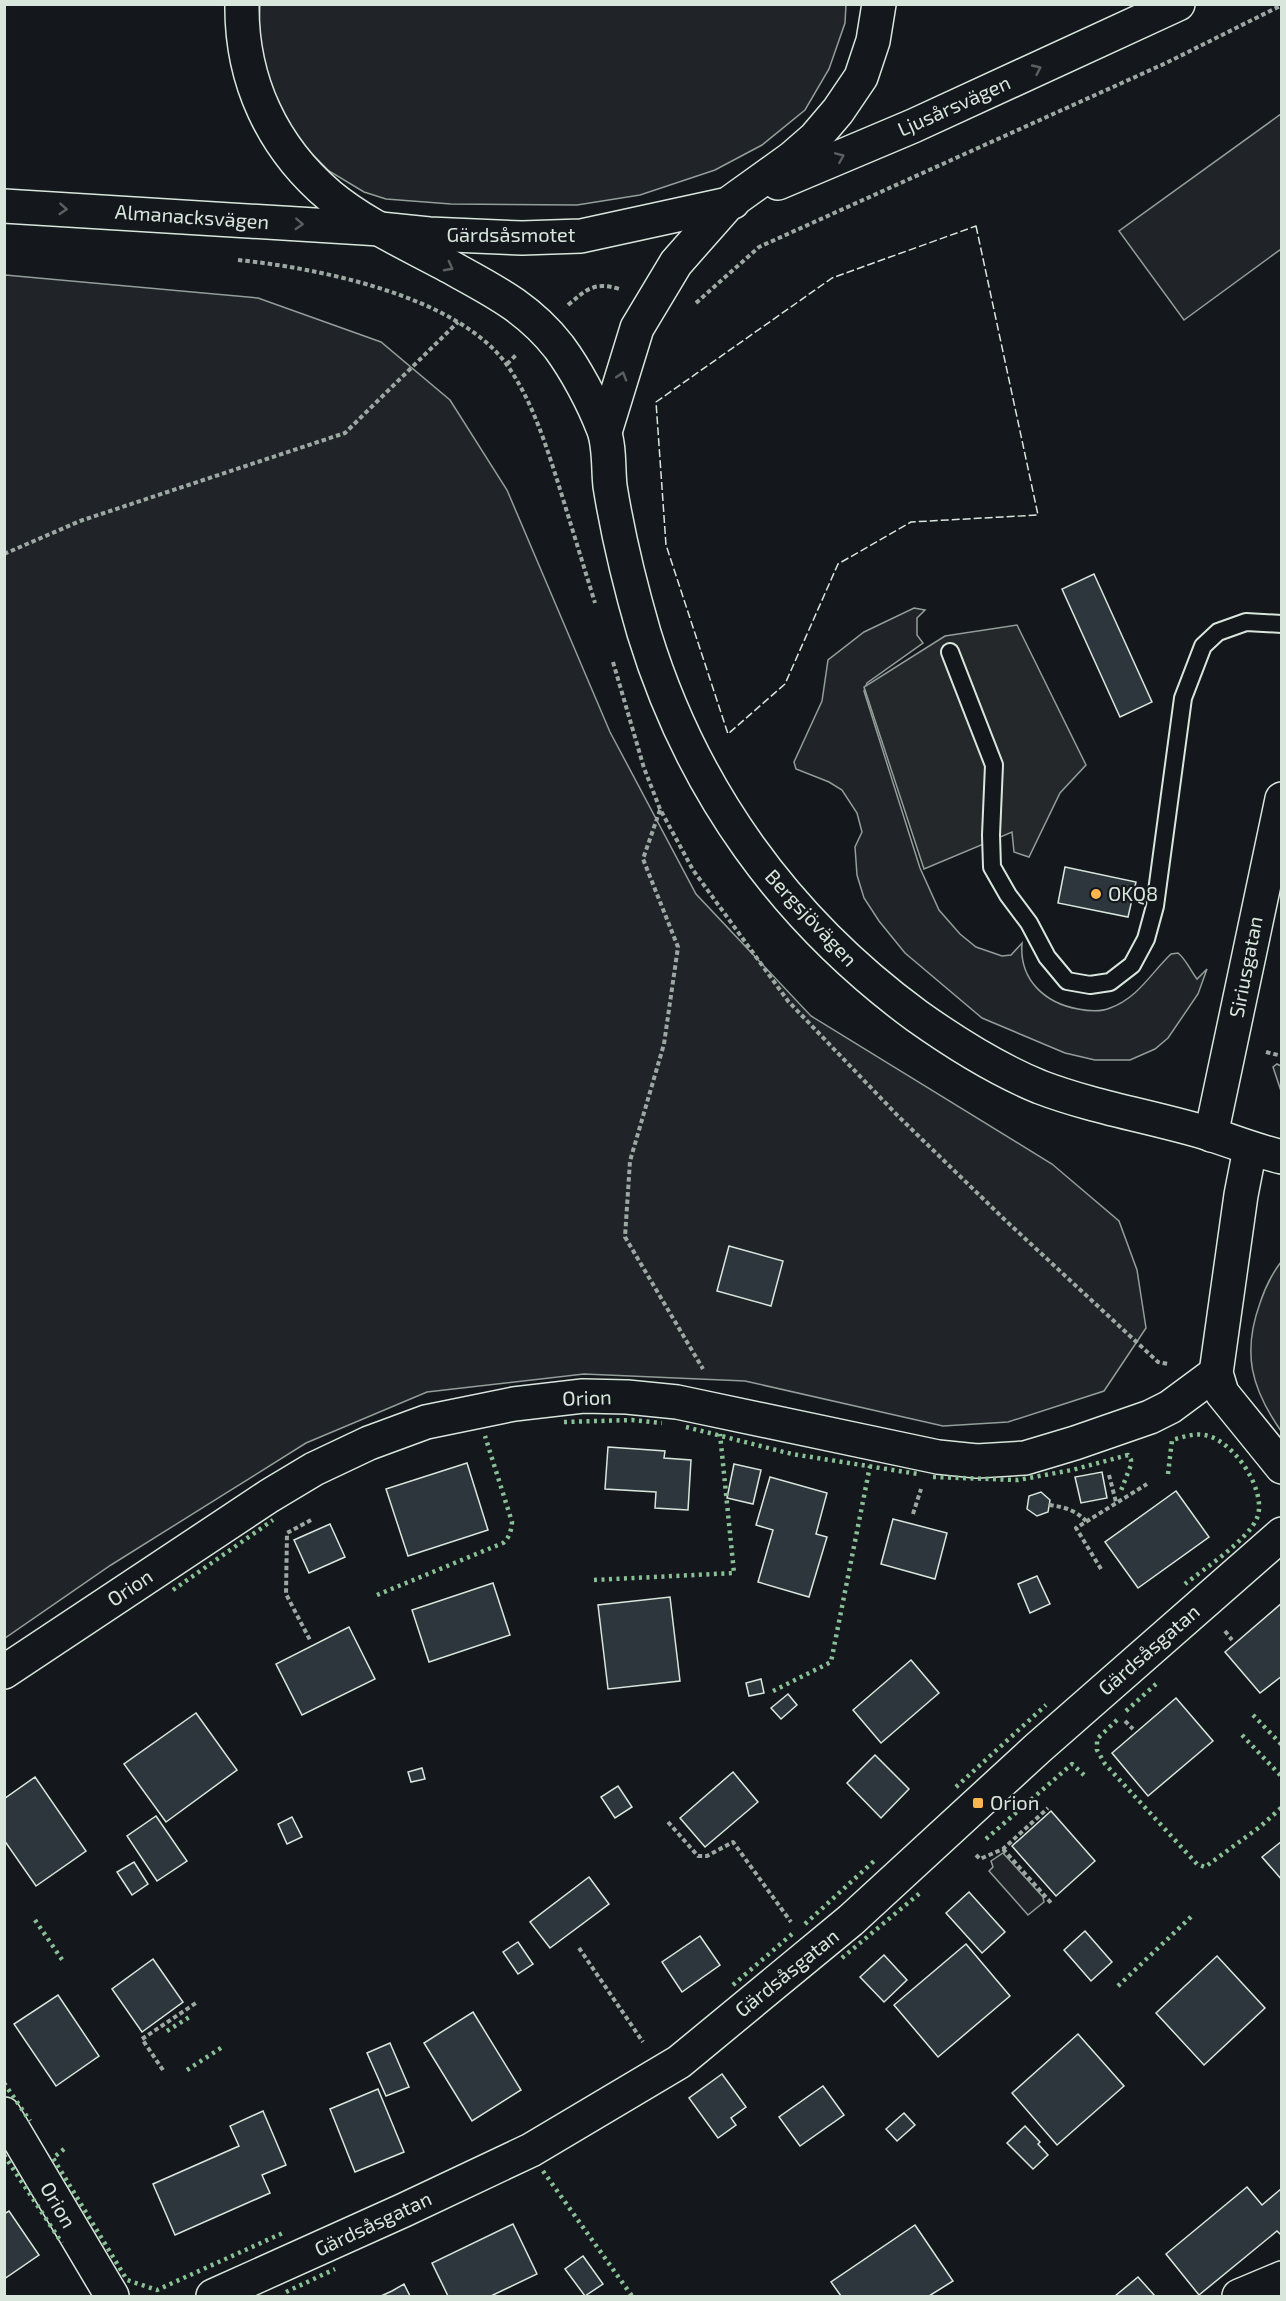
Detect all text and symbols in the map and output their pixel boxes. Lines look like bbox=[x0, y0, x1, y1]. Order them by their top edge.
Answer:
one-way arrow bbox=[1031, 64, 1042, 76]
street label: Ljusårsvägen bbox=[894, 70, 1014, 141]
one-way arrow bbox=[834, 152, 845, 164]
street label: Almanacksvägen bbox=[114, 199, 270, 233]
one-way arrow bbox=[58, 203, 67, 216]
one-way arrow bbox=[295, 217, 304, 230]
street label: Gärdsåsmotet bbox=[447, 222, 576, 246]
one-way arrow bbox=[443, 260, 454, 271]
one-way arrow bbox=[614, 371, 627, 382]
street label: Bergsjövägen bbox=[761, 864, 863, 971]
place label: OKQ8 bbox=[1108, 881, 1158, 905]
marker: OKQ8 bbox=[1089, 887, 1103, 901]
street label: Siriusgatan bbox=[1223, 914, 1267, 1020]
street label: Orion bbox=[562, 1384, 612, 1410]
street label: Orion bbox=[102, 1563, 157, 1611]
street label: Gärdsåsgatan bbox=[1093, 1599, 1204, 1700]
place label: Orion bbox=[990, 1790, 1039, 1814]
marker: Orion bbox=[971, 1796, 985, 1810]
street label: Gärdsåsgatan bbox=[730, 1923, 843, 2021]
street label: Orion bbox=[36, 2177, 82, 2232]
street label: Gärdsåsgatan bbox=[310, 2186, 435, 2261]

